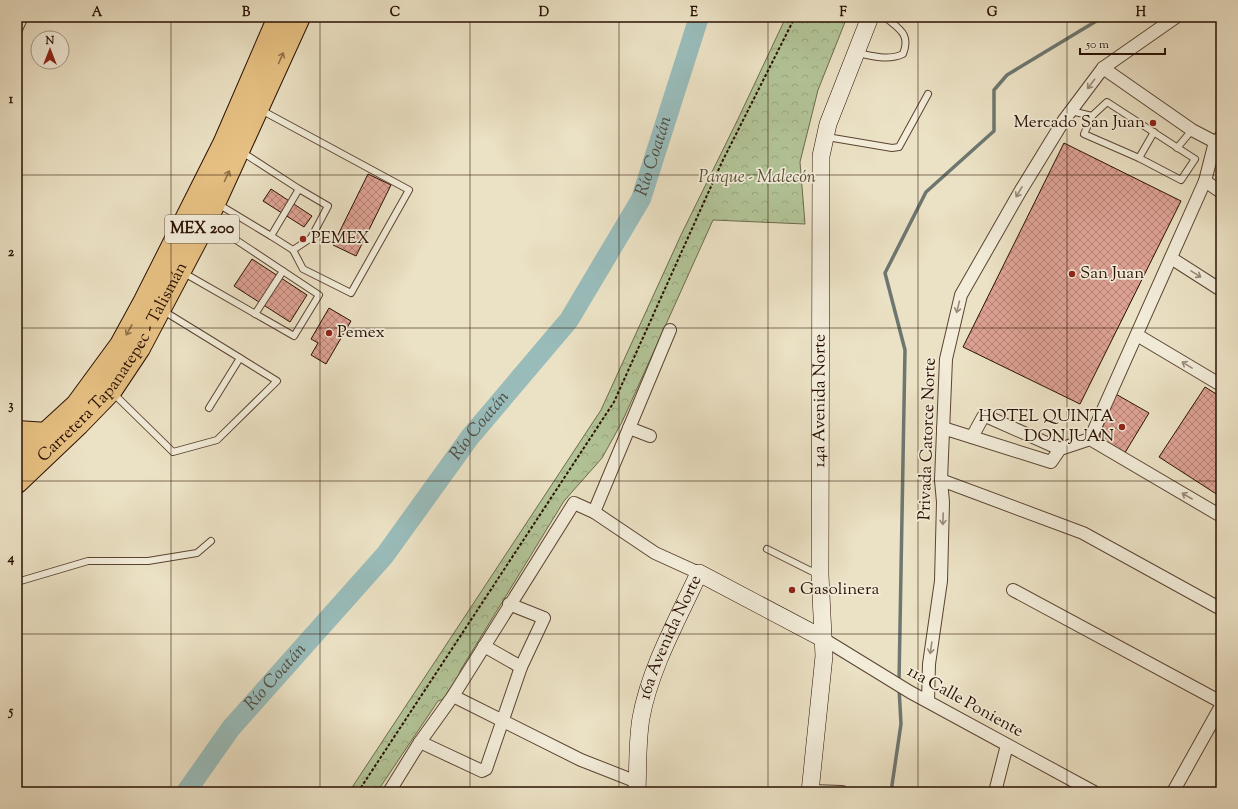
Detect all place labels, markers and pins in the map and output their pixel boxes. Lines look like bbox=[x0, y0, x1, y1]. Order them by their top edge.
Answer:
place label: Mercado San Juan bbox=[1013, 111, 1145, 135]
marker: Mercado San Juan bbox=[1148, 118, 1158, 128]
place label: PEMEX bbox=[311, 227, 370, 251]
marker: PEMEX bbox=[298, 234, 308, 244]
place label: San Juan bbox=[1080, 262, 1144, 286]
marker: San Juan bbox=[1067, 269, 1077, 279]
place label: Pemex bbox=[337, 321, 385, 345]
marker: Pemex bbox=[324, 328, 334, 338]
place label: HOTEL QUINTA DON JUAN bbox=[978, 405, 1114, 449]
marker: HOTEL QUINTA DON JUAN bbox=[1117, 422, 1127, 432]
place label: Gasolinera bbox=[800, 578, 879, 602]
marker: Gasolinera bbox=[787, 585, 797, 595]

